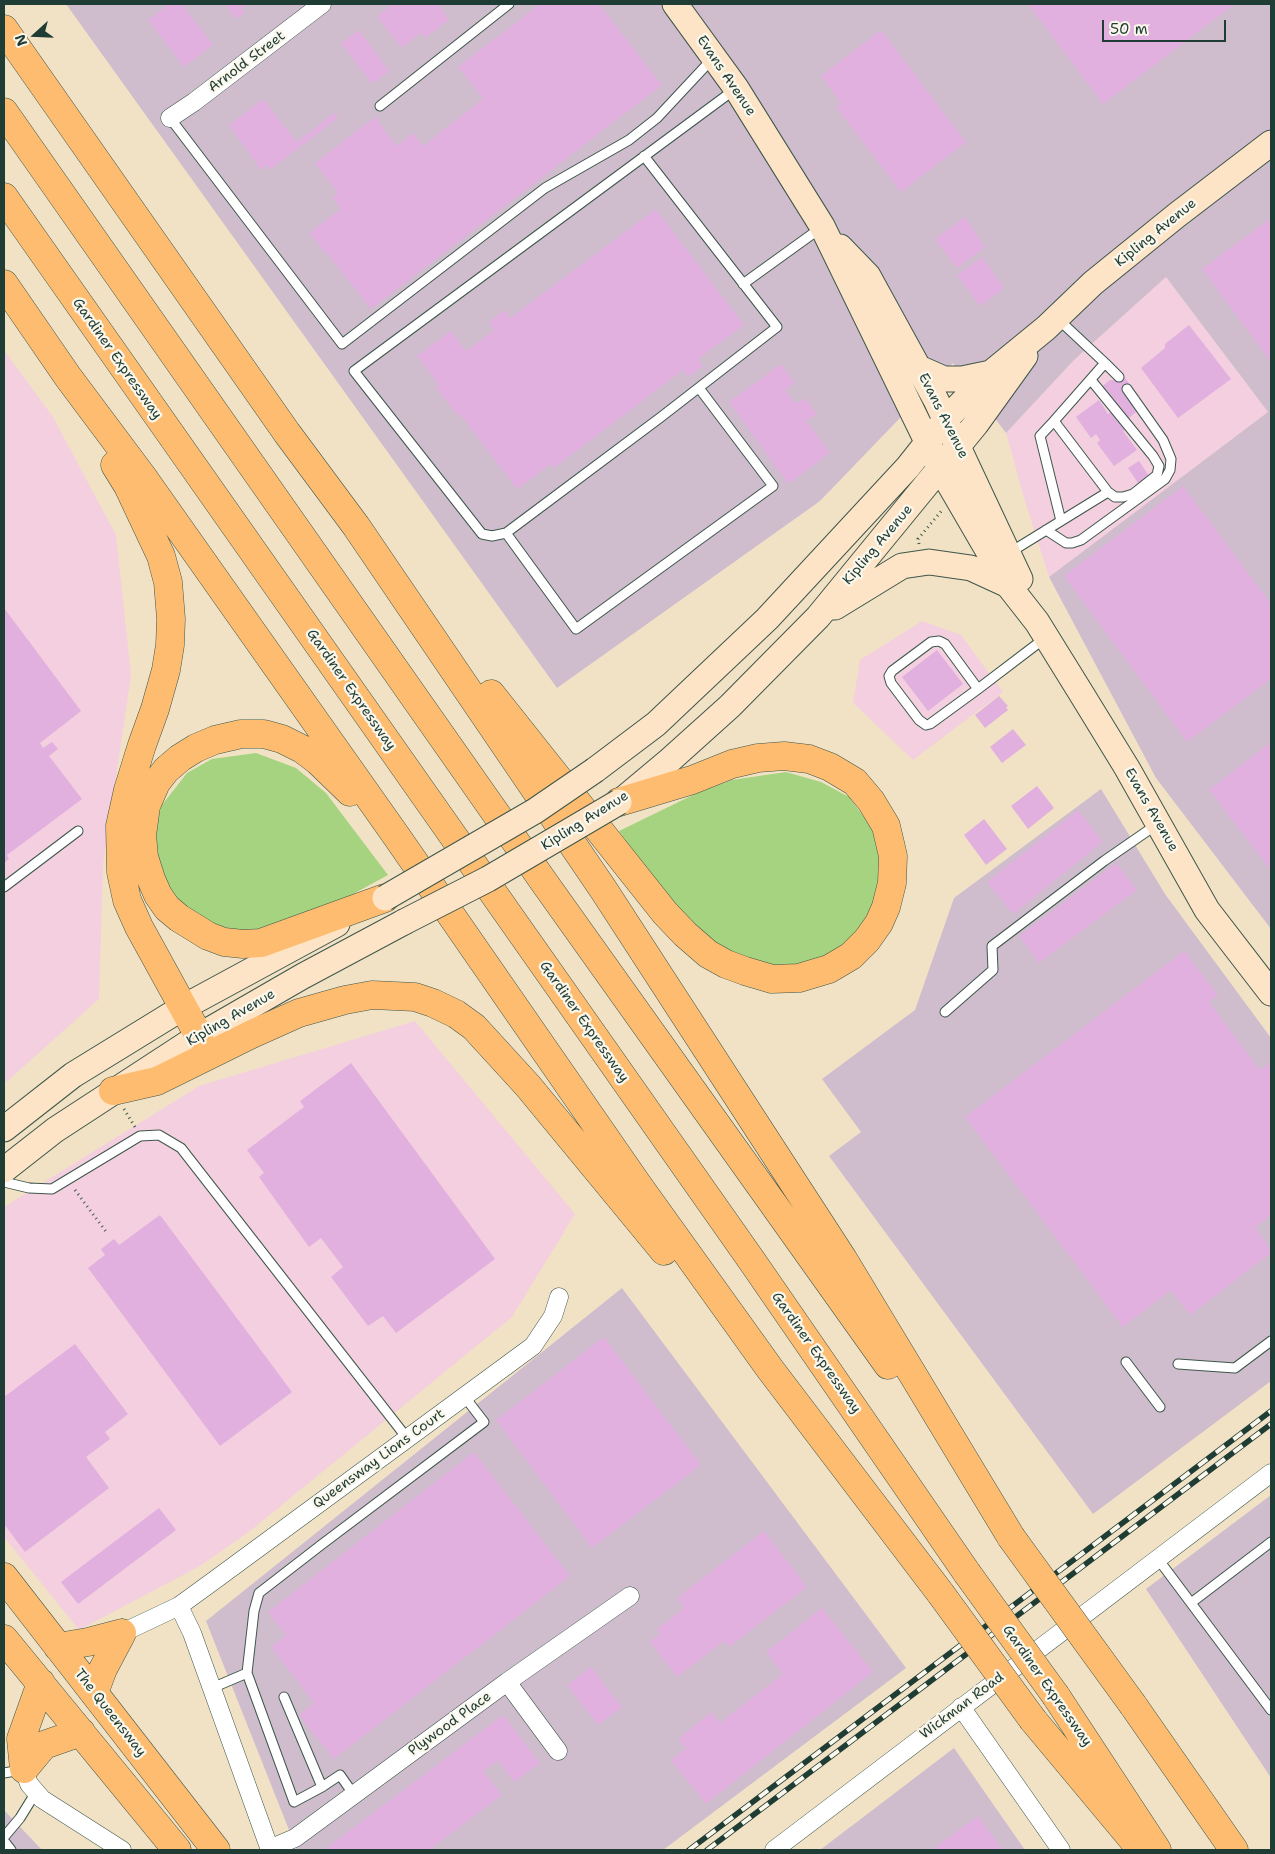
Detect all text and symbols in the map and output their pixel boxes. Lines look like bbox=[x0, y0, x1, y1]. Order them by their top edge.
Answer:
north arrow bbox=[10, 10, 60, 60]
scale bar bbox=[1105, 10, 1229, 42]
text: 50 m bbox=[1110, 19, 1148, 39]
street label: Arnold Street bbox=[205, 28, 289, 96]
text: N bbox=[11, 32, 31, 48]
street label: Evans Avenue bbox=[693, 33, 759, 119]
street label: Kipling Avenue bbox=[1112, 195, 1200, 271]
street label: Gardiner Expressway bbox=[69, 295, 165, 423]
street label: Evans Avenue bbox=[914, 371, 972, 461]
street label: Kipling Avenue bbox=[840, 501, 916, 589]
street label: Gardiner Expressway bbox=[303, 626, 399, 754]
street label: Evans Avenue bbox=[1120, 765, 1182, 855]
street label: Kipling Avenue bbox=[538, 787, 632, 855]
street label: Gardiner Expressway bbox=[536, 958, 632, 1086]
street label: Kipling Avenue bbox=[184, 986, 278, 1050]
street label: Gardiner Expressway bbox=[768, 1289, 864, 1417]
street label: Queensway Lions Court bbox=[310, 1406, 448, 1512]
street label: Gardiner Expressway bbox=[999, 1622, 1095, 1750]
street label: The Queensway bbox=[71, 1666, 149, 1760]
street label: Wickman Road bbox=[917, 1669, 1007, 1743]
street label: Plywood Place bbox=[405, 1688, 495, 1760]

